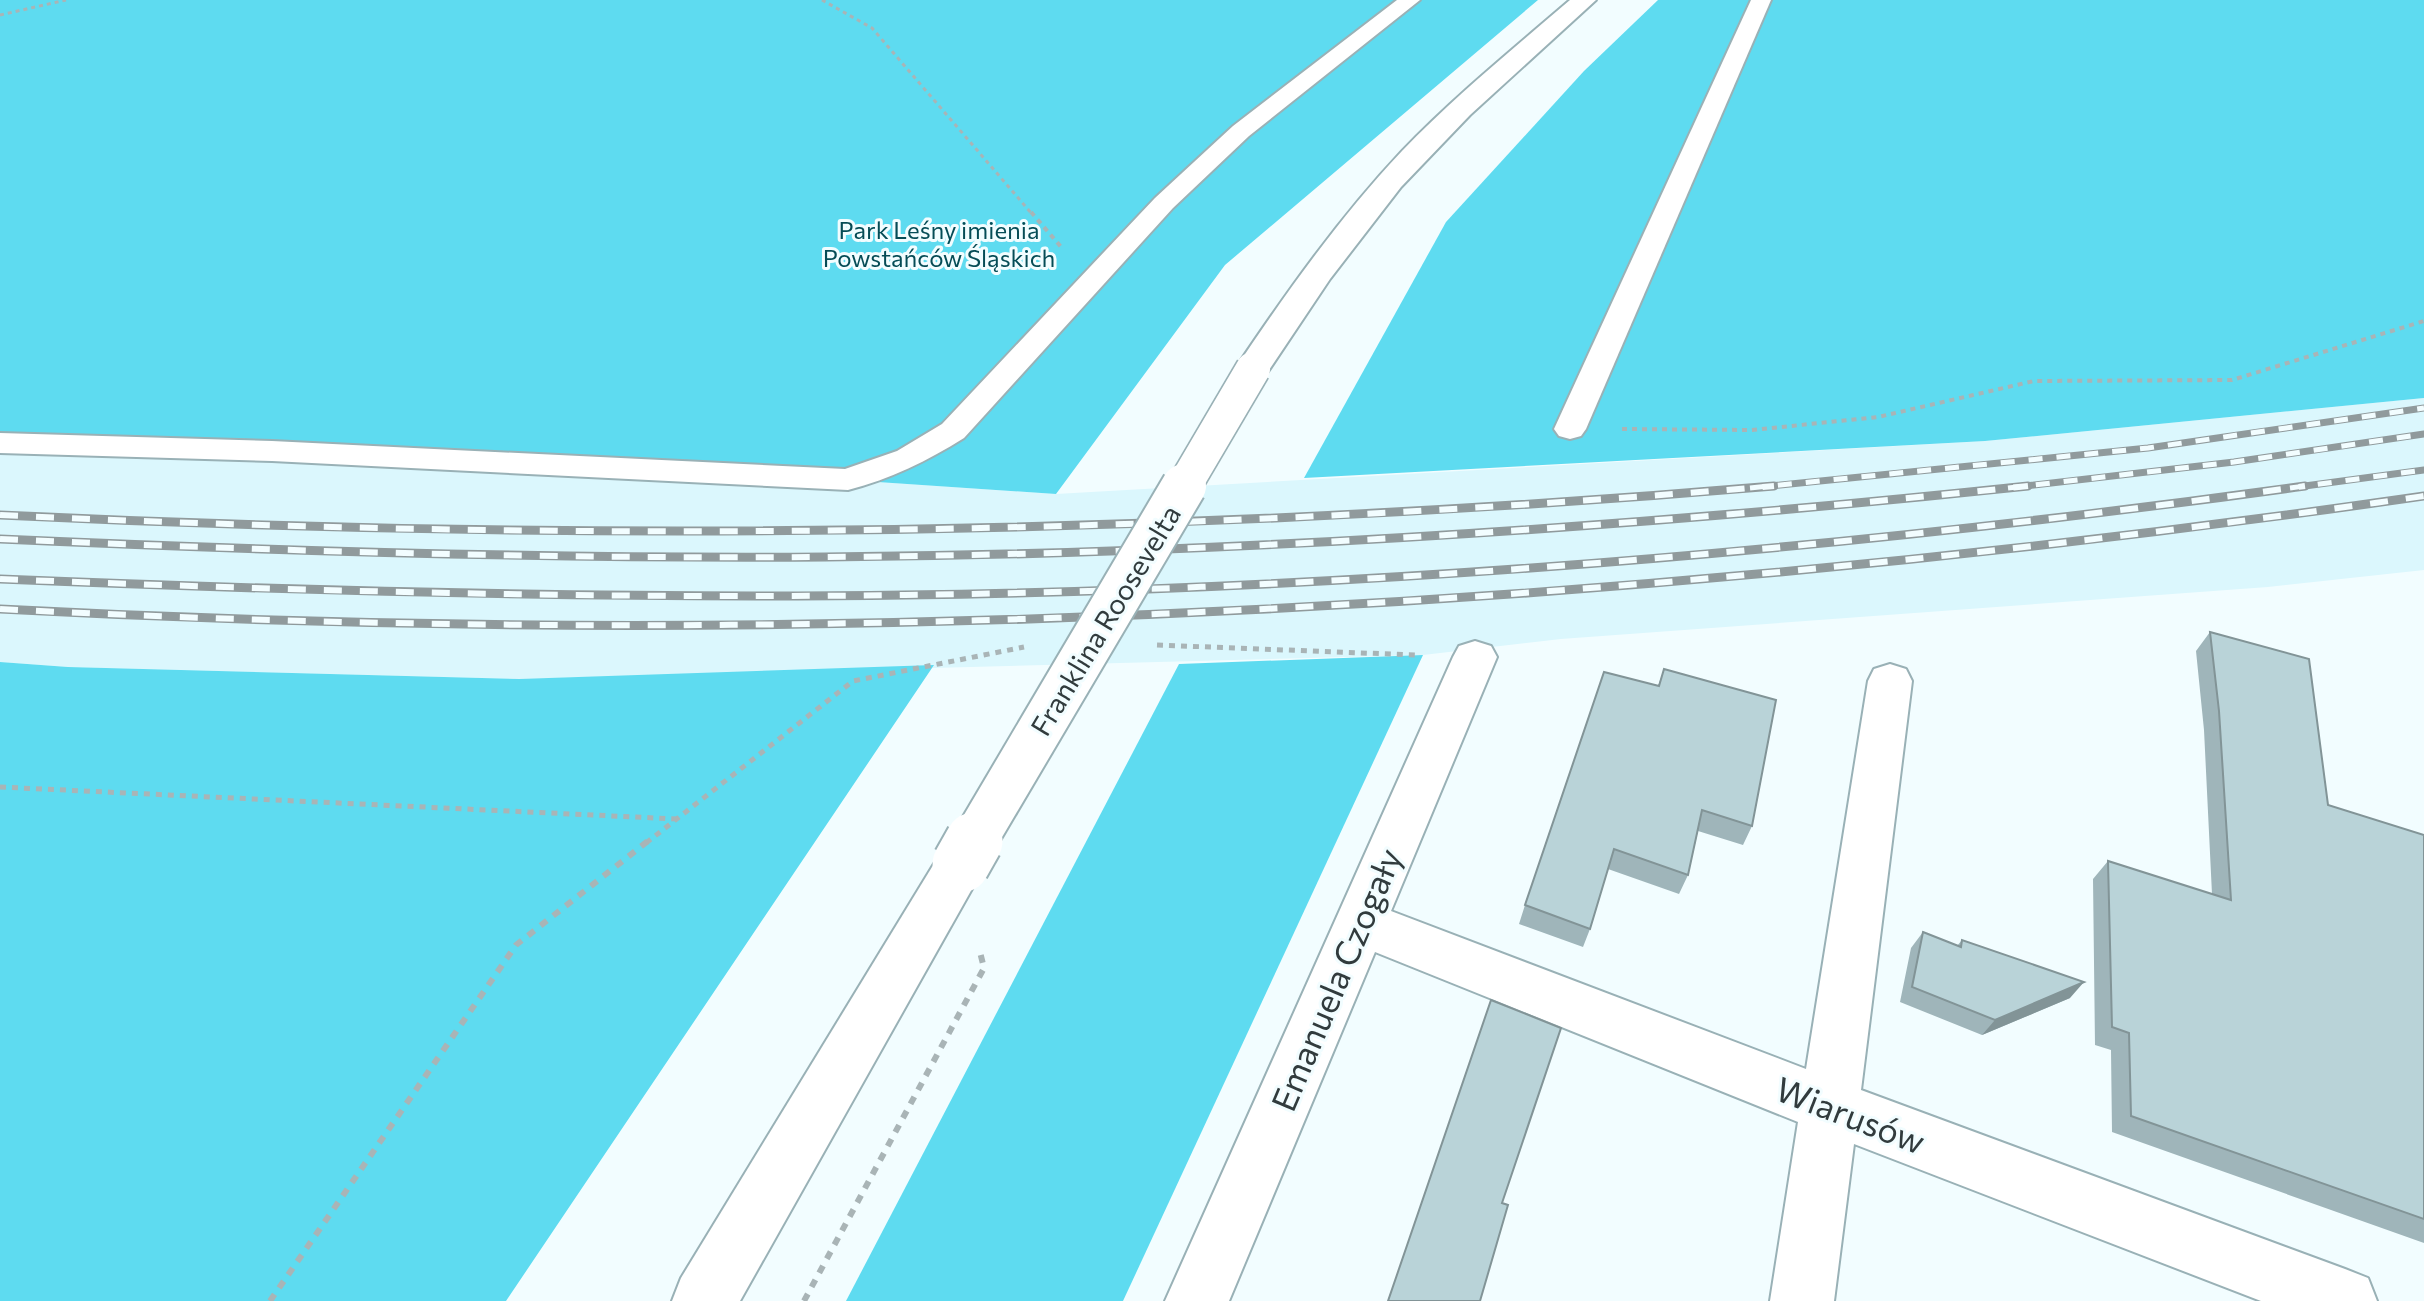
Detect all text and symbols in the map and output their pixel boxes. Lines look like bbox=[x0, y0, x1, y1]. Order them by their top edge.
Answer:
park label: Park Leśny imienia Powstańców Śląskich bbox=[823, 215, 1055, 272]
street label: Franklina Roosevelta bbox=[1023, 499, 1187, 741]
street label: Emanuela Czogały bbox=[1261, 841, 1409, 1117]
street label: Wiarusów bbox=[1771, 1066, 1931, 1162]

